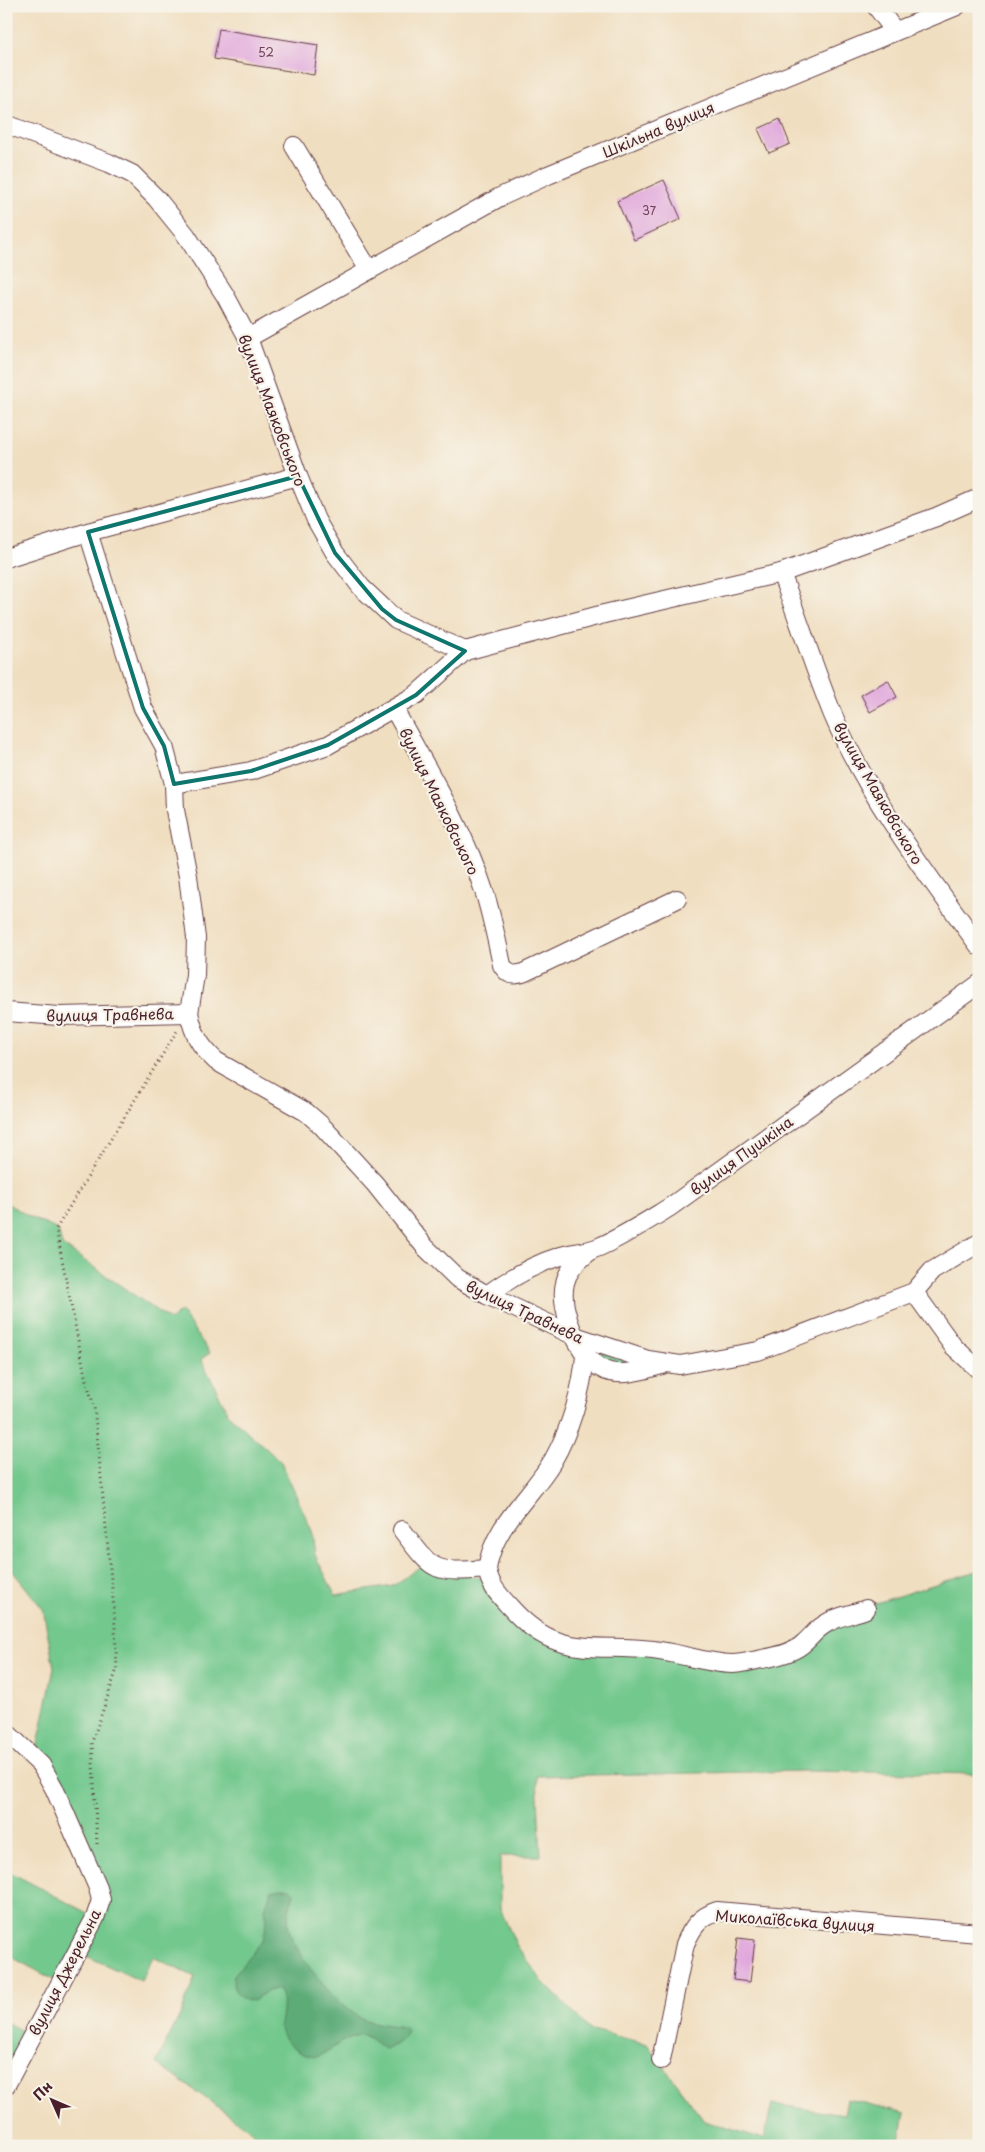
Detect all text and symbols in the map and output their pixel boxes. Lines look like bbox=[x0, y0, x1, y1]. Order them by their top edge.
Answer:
house number: 52 bbox=[258, 43, 274, 61]
street label: Шкільна вулиця bbox=[598, 95, 718, 163]
house number: 37 bbox=[642, 201, 657, 219]
street label: вулиця Маяковського bbox=[233, 331, 313, 489]
street label: вулиця Маяковського bbox=[829, 717, 929, 869]
street label: вулиця Маяковського bbox=[394, 723, 486, 879]
street label: вулиця Травнева bbox=[46, 1001, 175, 1027]
street label: вулиця Пушкіна bbox=[685, 1109, 798, 1200]
street label: вулиця Травнева bbox=[462, 1274, 588, 1349]
street label: Миколаївська вулиця bbox=[714, 1903, 876, 1937]
street label: вулиця Джерельна bbox=[22, 1904, 106, 2039]
north arrow bbox=[28, 2074, 78, 2124]
text: Пн bbox=[28, 2076, 57, 2105]

